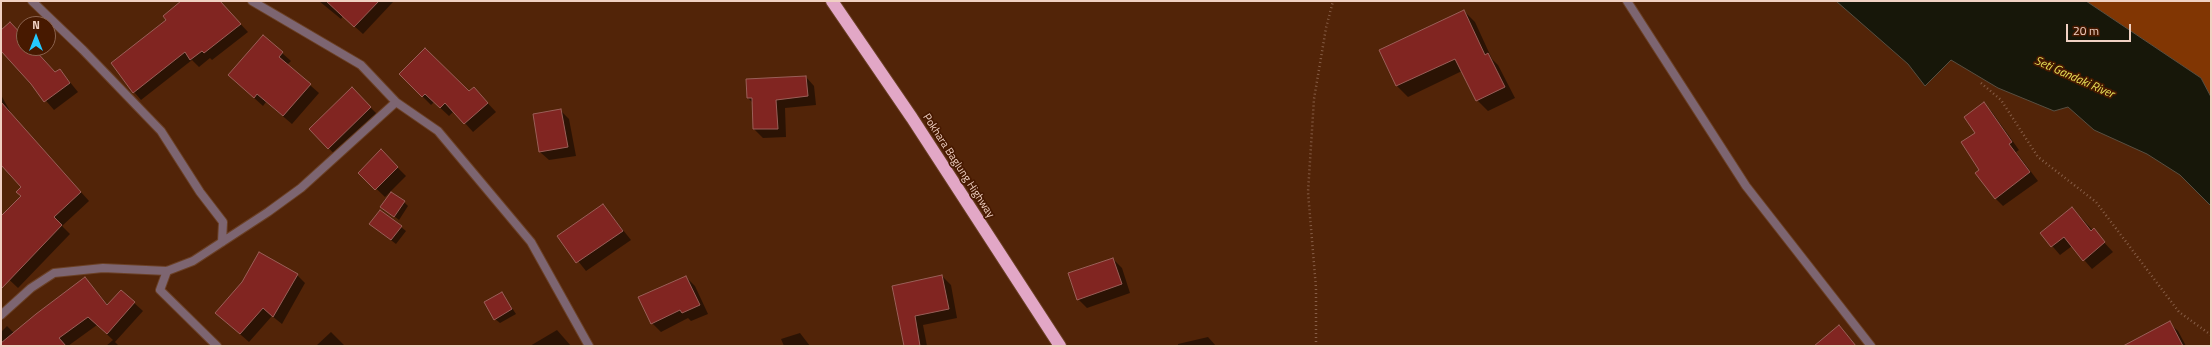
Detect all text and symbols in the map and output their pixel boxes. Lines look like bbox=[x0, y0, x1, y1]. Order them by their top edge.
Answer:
north arrow bbox=[16, 16, 56, 56]
scale bar bbox=[2068, 16, 2133, 42]
text: N bbox=[32, 17, 40, 33]
text: 20 m bbox=[2073, 21, 2099, 40]
water label: Seti Gandaki River bbox=[2032, 54, 2116, 102]
street label: Pokhara Baglung Highway bbox=[919, 111, 997, 221]

